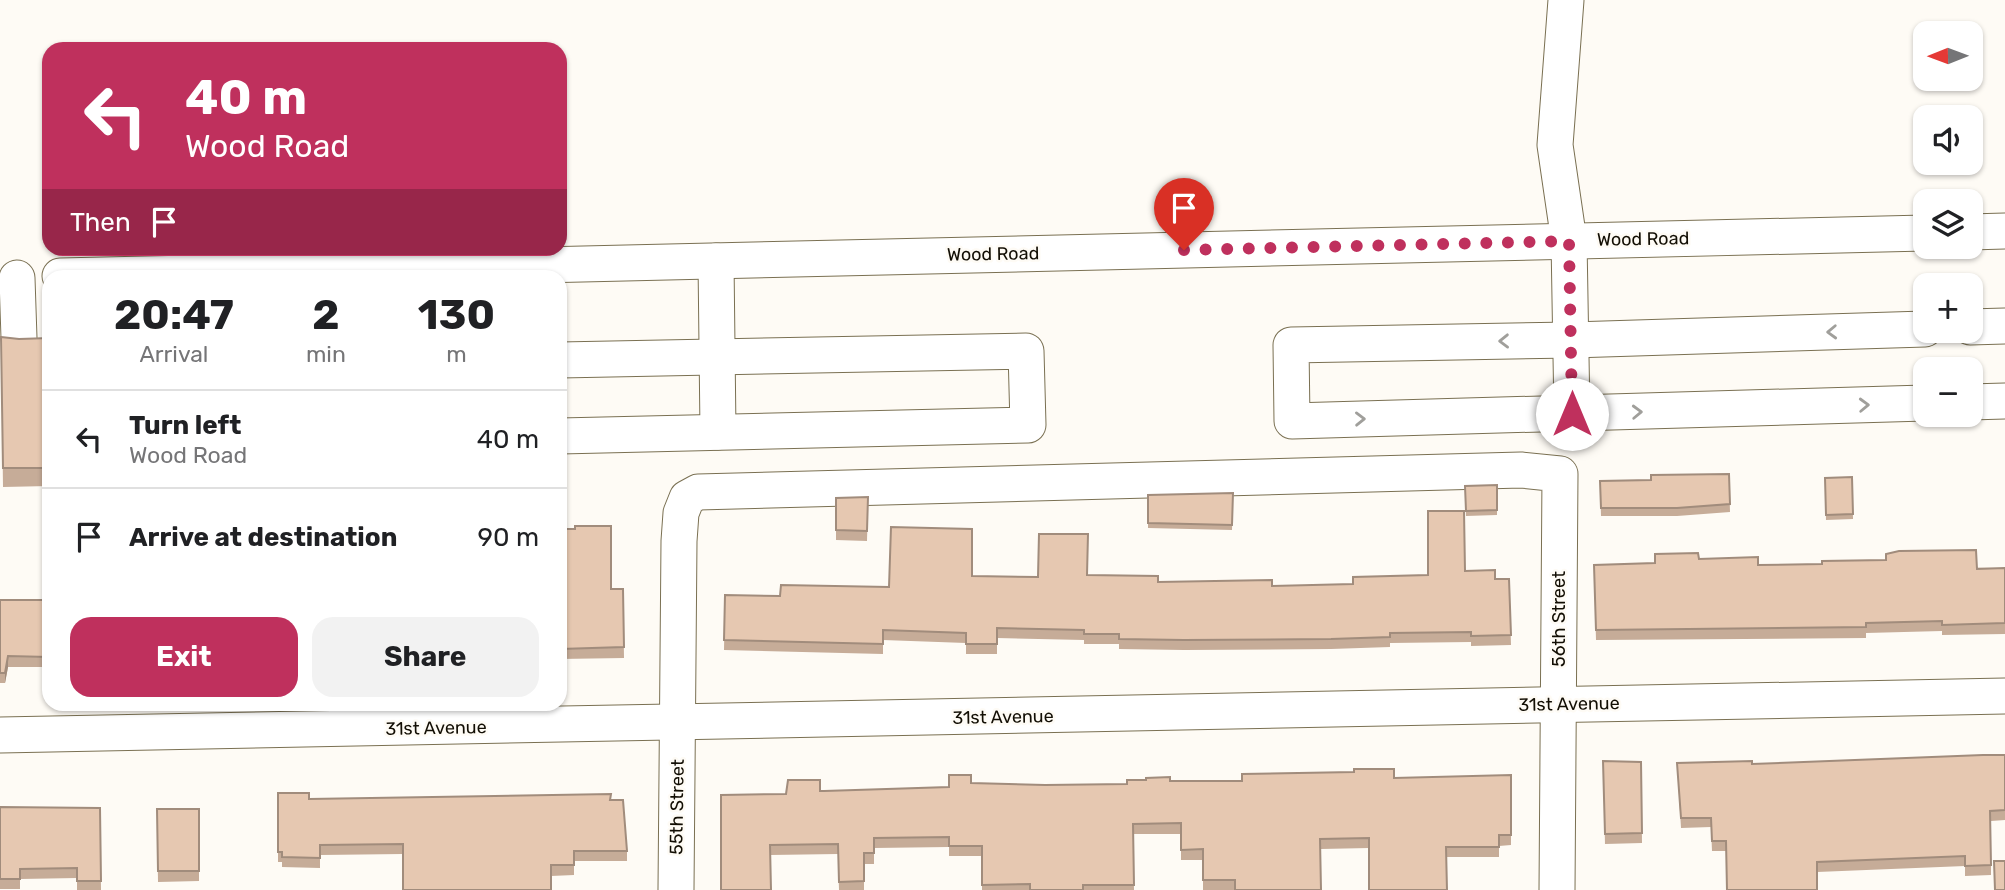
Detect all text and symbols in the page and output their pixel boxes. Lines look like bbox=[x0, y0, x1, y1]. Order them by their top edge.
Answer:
north arrow bbox=[1913, 21, 1983, 91]
map controls bbox=[1913, 21, 1983, 427]
text: 40 m bbox=[185, 68, 307, 126]
icon: left bbox=[70, 70, 161, 161]
button: sound bbox=[1913, 105, 1983, 175]
text: Wood Road bbox=[185, 127, 349, 165]
pin bbox=[1154, 178, 1214, 250]
icon: arrive bbox=[1165, 189, 1203, 227]
button: layers bbox=[1913, 189, 1983, 259]
icon: arrive bbox=[145, 203, 183, 241]
text: Then bbox=[70, 207, 131, 238]
street label: Wood Road bbox=[1597, 227, 1689, 251]
street label: Wood Road bbox=[947, 242, 1039, 266]
button: + bbox=[1913, 273, 1983, 343]
text: 20:47 bbox=[114, 290, 234, 340]
text: 2 bbox=[312, 290, 340, 340]
text: 130 bbox=[418, 290, 495, 340]
one-way arrow bbox=[1827, 324, 1837, 340]
one-way arrow bbox=[1498, 334, 1509, 349]
text: Arrival bbox=[139, 340, 208, 368]
text: min bbox=[306, 340, 346, 368]
text: m bbox=[446, 340, 467, 368]
button: − bbox=[1913, 357, 1983, 427]
position arrow bbox=[1535, 377, 1609, 451]
one-way arrow bbox=[1859, 397, 1870, 413]
one-way arrow bbox=[1631, 404, 1642, 419]
text: Turn left bbox=[129, 410, 241, 441]
one-way arrow bbox=[1355, 411, 1366, 427]
icon: left bbox=[70, 420, 108, 458]
text: 40 m bbox=[477, 424, 539, 455]
text: Wood Road bbox=[129, 441, 247, 469]
icon: arrive bbox=[70, 518, 108, 556]
text: Arrive at destination bbox=[129, 522, 397, 553]
text: 90 m bbox=[478, 522, 539, 553]
street label: 56th Street bbox=[1548, 571, 1570, 667]
button: Exit bbox=[70, 617, 298, 697]
button: Share bbox=[312, 617, 539, 697]
street label: 31st Avenue bbox=[1518, 692, 1620, 716]
street label: 31st Avenue bbox=[952, 705, 1054, 729]
street label: 31st Avenue bbox=[385, 716, 487, 740]
street label: 55th Street bbox=[665, 759, 689, 855]

